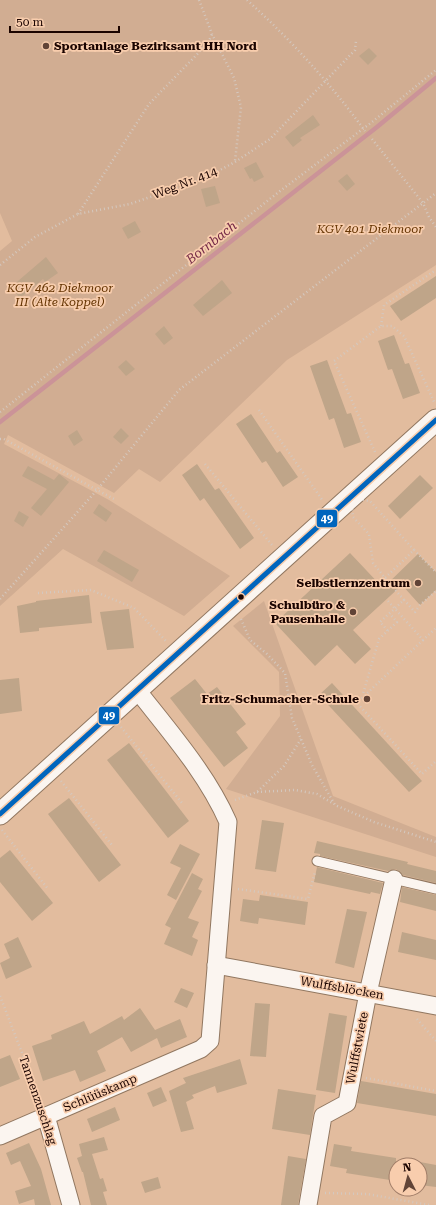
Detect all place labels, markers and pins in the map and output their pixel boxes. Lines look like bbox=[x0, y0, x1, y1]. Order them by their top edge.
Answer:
place label: Sportanlage Bezirksamt HH Nord bbox=[54, 39, 257, 53]
marker: Sportanlage Bezirksamt HH Nord bbox=[41, 41, 51, 51]
place label: Selbstlernzentrum bbox=[297, 576, 410, 590]
marker: Selbstlernzentrum bbox=[413, 578, 423, 588]
unlabelled marker bbox=[236, 592, 246, 602]
place label: Schulbüro & Pausenhalle bbox=[269, 598, 345, 626]
marker: Schulbüro & Pausenhalle bbox=[348, 607, 358, 617]
place label: Fritz-Schumacher-Schule bbox=[202, 692, 359, 706]
marker: Fritz-Schumacher-Schule bbox=[362, 694, 372, 704]

